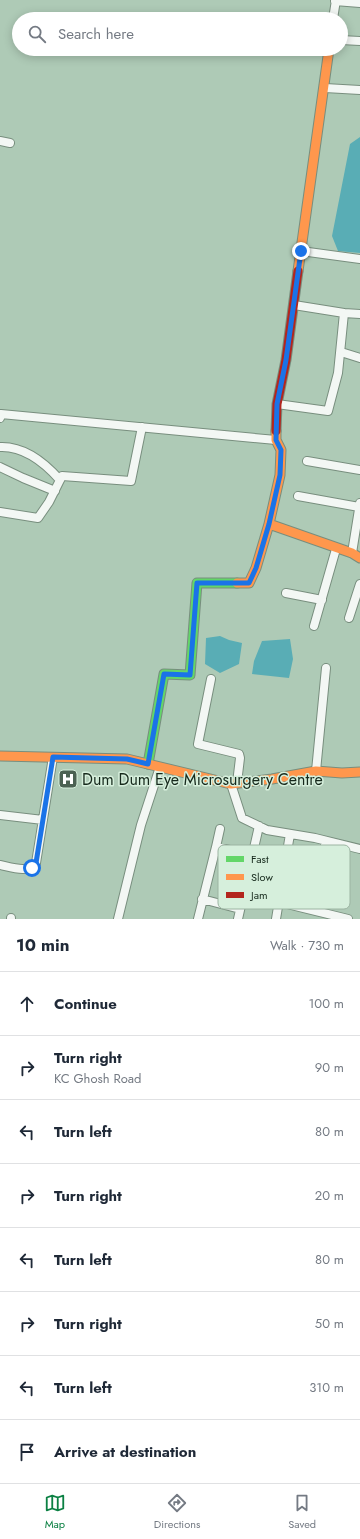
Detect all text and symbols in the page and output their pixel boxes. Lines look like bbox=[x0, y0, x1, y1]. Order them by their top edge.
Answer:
search box bbox=[12, 12, 348, 56]
icon: search bbox=[26, 23, 48, 45]
text: Search here bbox=[58, 23, 134, 45]
route end bbox=[292, 242, 310, 260]
hospital icon: Dum Dum Eye Microsurgery Centre bbox=[57, 768, 79, 790]
place label: Dum Dum Eye Microsurgery Centre bbox=[82, 768, 323, 791]
legend bbox=[218, 845, 350, 909]
text: Fast bbox=[251, 851, 269, 867]
route start bbox=[23, 859, 41, 877]
text: Slow bbox=[251, 869, 273, 885]
text: Jam bbox=[249, 887, 268, 903]
text: 10 min bbox=[16, 933, 69, 957]
text: Walk · 730 m bbox=[270, 936, 344, 955]
icon: ahead bbox=[16, 993, 38, 1015]
text: Continue bbox=[54, 993, 117, 1015]
text: 100 m bbox=[309, 994, 344, 1013]
text: Turn right bbox=[54, 1047, 122, 1069]
icon: right bbox=[16, 1057, 38, 1079]
text: 90 m bbox=[315, 1058, 344, 1077]
text: KC Ghosh Road bbox=[54, 1069, 142, 1088]
icon: left bbox=[16, 1121, 38, 1143]
text: Turn left bbox=[54, 1121, 112, 1143]
text: 80 m bbox=[315, 1122, 344, 1141]
icon: right bbox=[16, 1185, 38, 1207]
text: Turn right bbox=[54, 1185, 122, 1207]
text: 20 m bbox=[315, 1186, 344, 1205]
icon: left bbox=[16, 1249, 38, 1271]
text: Turn left bbox=[54, 1249, 112, 1271]
text: 80 m bbox=[315, 1250, 344, 1269]
icon: right bbox=[16, 1313, 38, 1335]
text: Turn right bbox=[54, 1313, 122, 1335]
text: 50 m bbox=[315, 1314, 344, 1333]
icon: left bbox=[16, 1377, 38, 1399]
text: Turn left bbox=[54, 1377, 112, 1399]
text: 310 m bbox=[309, 1378, 344, 1397]
icon: arrive bbox=[16, 1441, 38, 1463]
text: Arrive at destination bbox=[54, 1441, 196, 1463]
tab: Map bbox=[44, 1492, 66, 1532]
tab: Directions bbox=[154, 1492, 200, 1532]
tab: Saved bbox=[288, 1492, 316, 1532]

